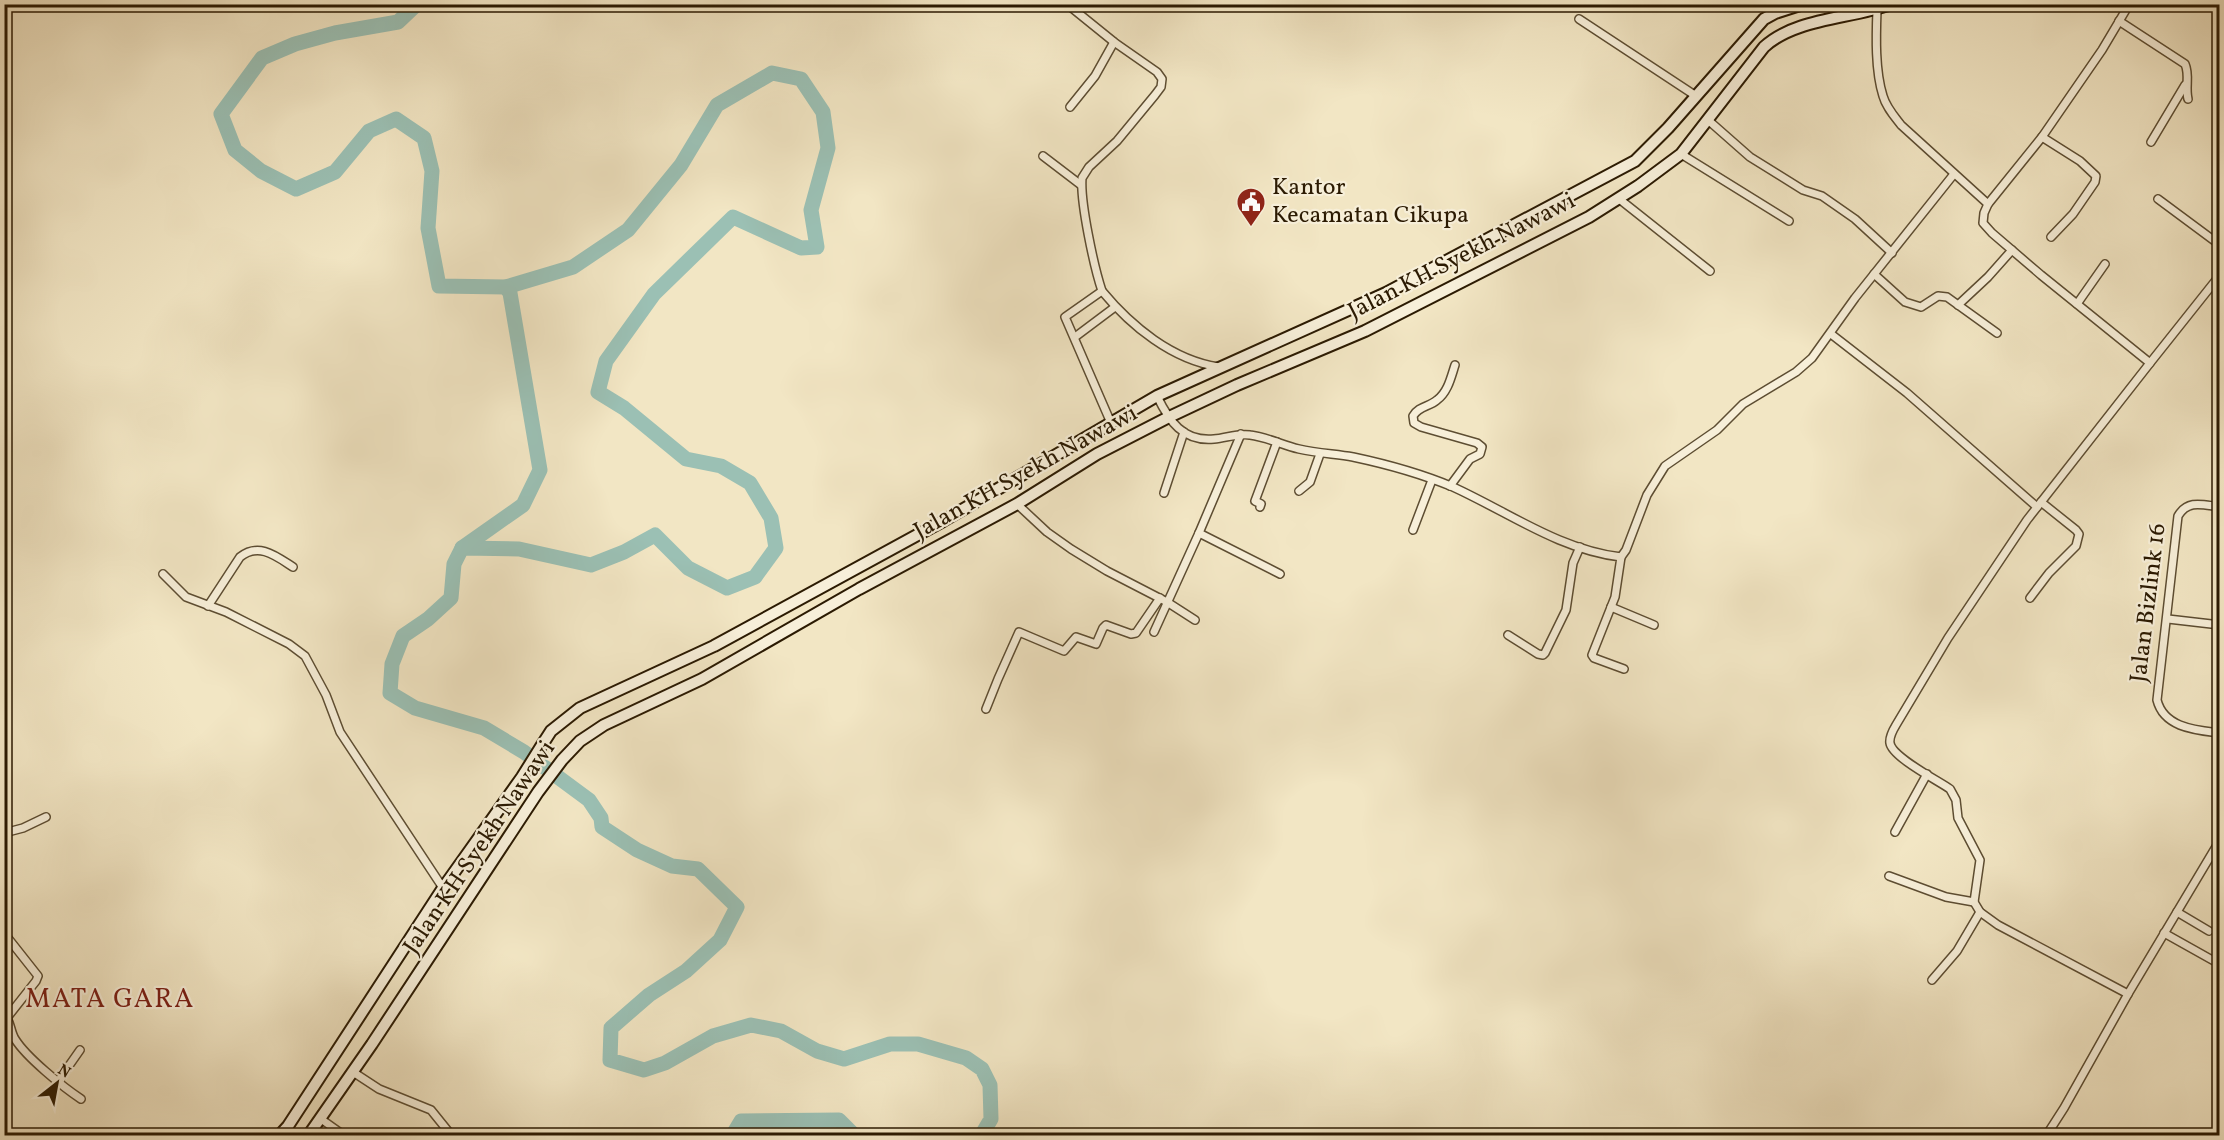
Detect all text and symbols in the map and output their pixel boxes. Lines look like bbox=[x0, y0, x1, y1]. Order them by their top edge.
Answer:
place label: Kantor Kecamatan Cikupa bbox=[1272, 171, 1469, 233]
street label: Jalan KH Syekh Nawawi bbox=[1342, 185, 1582, 329]
public building icon: Kantor Kecamatan Cikupa bbox=[1235, 186, 1267, 228]
street label: Jalan KH Syekh Nawawi bbox=[908, 397, 1144, 549]
street label: Jalan Bizlink 16 bbox=[2122, 521, 2176, 685]
street label: Jalan KH Syekh Nawawi bbox=[396, 734, 564, 962]
district label: MATA GARA bbox=[25, 981, 195, 1019]
north arrow bbox=[27, 1053, 87, 1113]
text: N bbox=[53, 1059, 75, 1084]

